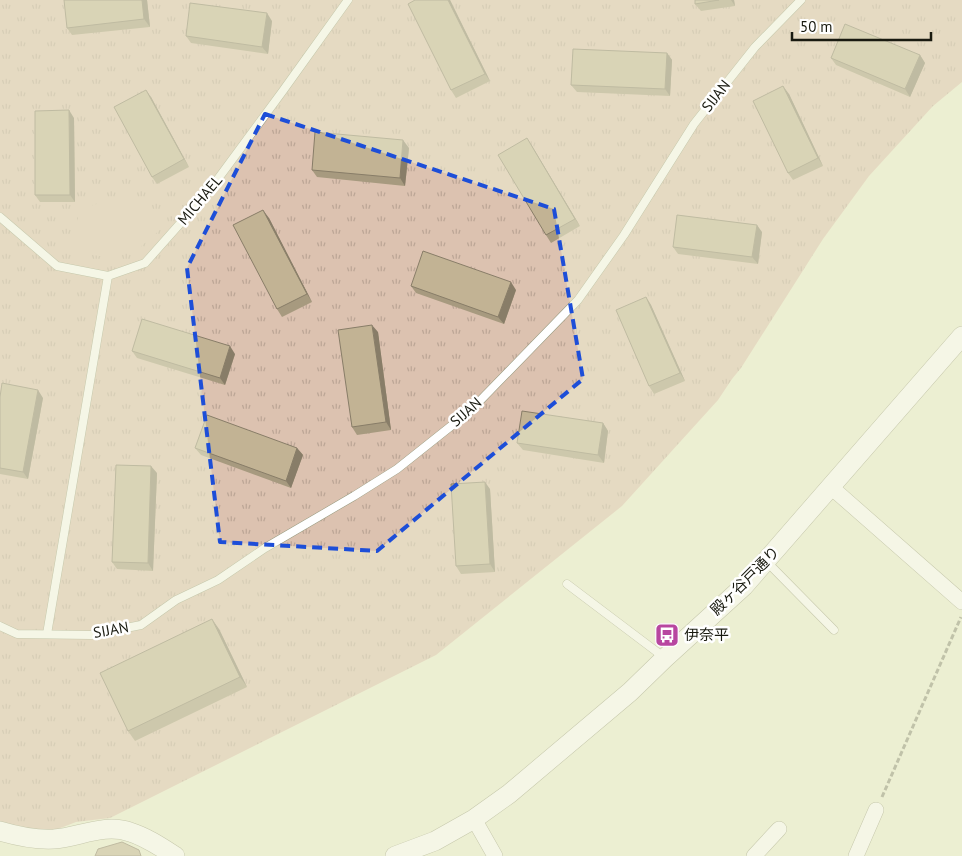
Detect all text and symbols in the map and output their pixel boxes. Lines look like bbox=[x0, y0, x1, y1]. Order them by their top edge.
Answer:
scale bar bbox=[792, 10, 931, 42]
text: 50 m bbox=[800, 17, 833, 36]
street label: SIJAN bbox=[697, 76, 734, 116]
street label: MICHAEL bbox=[173, 171, 226, 229]
street label: SIJAN bbox=[446, 393, 485, 430]
street label: 殿ヶ谷戸通り bbox=[706, 542, 783, 619]
street label: SIJAN bbox=[92, 617, 130, 642]
bus stop icon: 伊奈平 bbox=[654, 622, 680, 648]
place label: 伊奈平 bbox=[684, 625, 729, 644]

